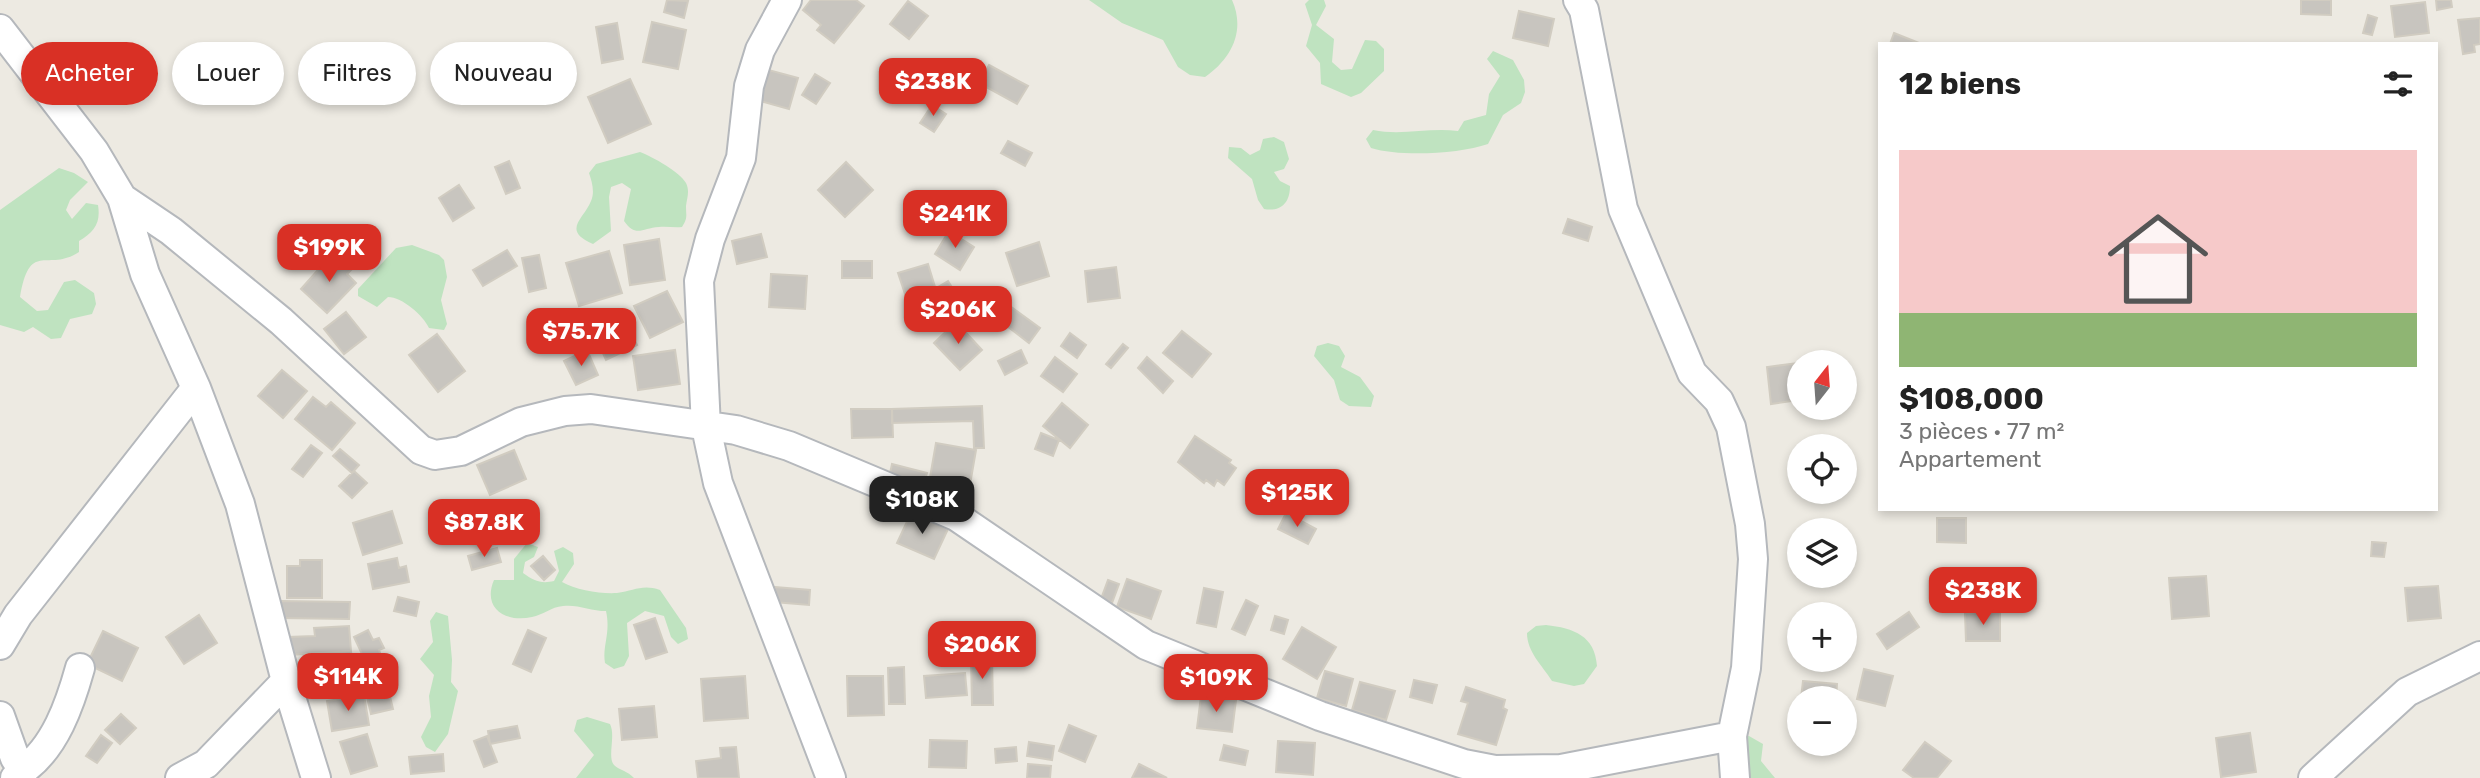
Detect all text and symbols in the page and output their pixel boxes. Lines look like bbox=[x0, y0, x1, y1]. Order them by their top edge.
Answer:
chip: Acheter bbox=[21, 42, 158, 105]
chip: Louer bbox=[172, 42, 284, 105]
chip: Filtres bbox=[298, 42, 416, 105]
chip: Nouveau bbox=[430, 42, 577, 105]
pin: $238K bbox=[884, 58, 982, 118]
icon: filters bbox=[2379, 65, 2417, 103]
text: 12 biens bbox=[1899, 66, 2021, 102]
text: $238K bbox=[895, 67, 971, 95]
pin: $241K bbox=[906, 190, 1004, 250]
icon: home bbox=[2095, 196, 2221, 322]
text: $241K bbox=[919, 199, 991, 227]
pin: $199K bbox=[280, 224, 378, 284]
text: $199K bbox=[293, 233, 365, 261]
pin: $206K bbox=[909, 286, 1007, 346]
text: $206K bbox=[920, 295, 996, 323]
pin: $75.7K bbox=[524, 308, 638, 368]
text: $75.7K bbox=[542, 317, 620, 345]
north arrow bbox=[1787, 350, 1857, 420]
map controls bbox=[1787, 350, 1857, 756]
text: $108,000 bbox=[1899, 381, 2044, 417]
text: 3 pièces · 77 m² bbox=[1899, 417, 2064, 445]
button: locate bbox=[1787, 434, 1857, 504]
text: Appartement bbox=[1899, 445, 2041, 473]
pin: $125K bbox=[1248, 470, 1346, 529]
pin: $108K bbox=[873, 476, 971, 536]
text: $125K bbox=[1261, 478, 1333, 506]
text: $108K bbox=[885, 485, 959, 513]
pin: $87.8K bbox=[427, 500, 541, 559]
text: $87.8K bbox=[444, 508, 524, 536]
button: layers bbox=[1787, 518, 1857, 588]
pin: $238K bbox=[1934, 568, 2032, 627]
text: $238K bbox=[1945, 576, 2021, 604]
button: + bbox=[1787, 602, 1857, 672]
pin: $206K bbox=[933, 622, 1031, 681]
text: $206K bbox=[944, 630, 1020, 658]
pin: $114K bbox=[299, 654, 397, 713]
pin: $109K bbox=[1167, 654, 1265, 714]
text: $114K bbox=[313, 662, 383, 690]
text: $109K bbox=[1180, 663, 1252, 691]
button: − bbox=[1787, 686, 1857, 756]

